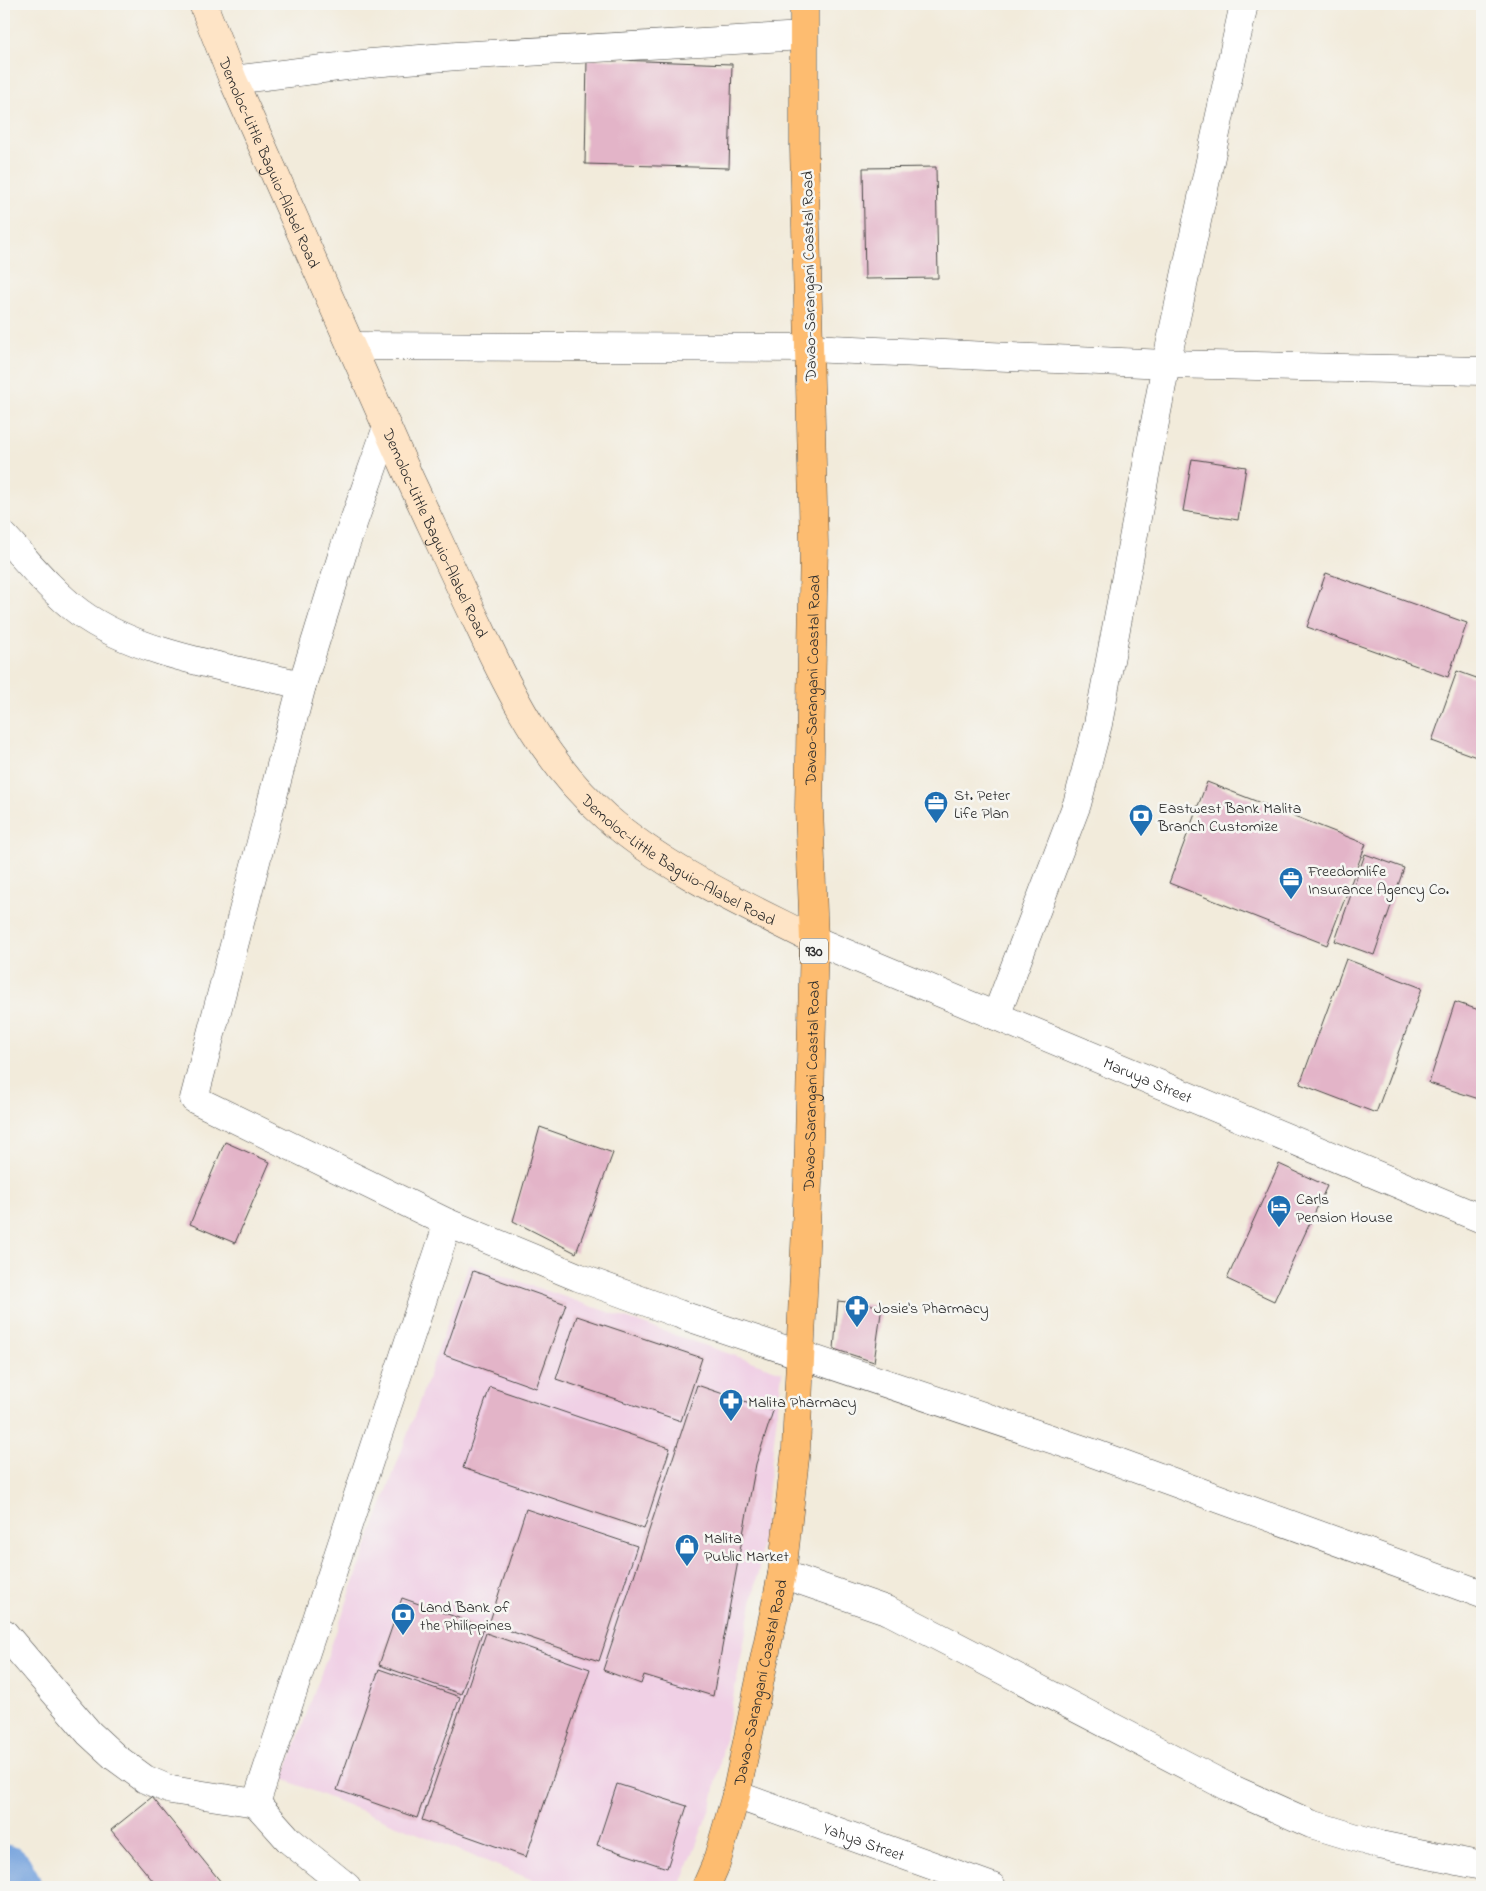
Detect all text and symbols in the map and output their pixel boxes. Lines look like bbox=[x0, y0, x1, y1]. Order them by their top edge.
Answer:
street label: Demoloc-Little Baguio-Alabel Road bbox=[211, 53, 325, 272]
street label: Davao-Sarangani Coastal Road bbox=[796, 171, 824, 382]
street label: Demoloc-Little Baguio-Alabel Road bbox=[375, 424, 493, 642]
street label: Davao-Sarangani Coastal Road bbox=[799, 575, 827, 786]
place label: St. Peter Life Plan bbox=[954, 784, 1010, 826]
street label: Demoloc-Little Baguio-Alabel Road bbox=[574, 789, 779, 933]
office icon: St. Peter Life Plan bbox=[923, 790, 949, 824]
place label: Eastwest Bank Malita Branch Customize bbox=[1157, 797, 1301, 839]
bank icon: Eastwest Bank Malita Branch Customize bbox=[1128, 803, 1154, 837]
place label: Freedomlife Insurance Agency Co. bbox=[1307, 860, 1449, 902]
office icon: Freedomlife Insurance Agency Co. bbox=[1278, 866, 1304, 900]
road number: 930 bbox=[800, 938, 828, 964]
street label: Davao-Sarangani Coastal Road bbox=[798, 980, 827, 1192]
street label: Maruya Street bbox=[1099, 1052, 1196, 1111]
place label: Carls Pension House bbox=[1296, 1188, 1393, 1230]
hotel icon: Carls Pension House bbox=[1266, 1194, 1292, 1228]
pharmacy icon: Josie's Pharmacy bbox=[844, 1294, 870, 1328]
place label: Josie's Pharmacy bbox=[874, 1297, 989, 1321]
pharmacy icon: Malita Pharmacy bbox=[718, 1388, 744, 1422]
place label: Malita Pharmacy bbox=[748, 1391, 857, 1415]
place label: Malita Public Market bbox=[704, 1527, 790, 1569]
shop icon: Malita Public Market bbox=[674, 1533, 700, 1567]
street label: Davao-Sarangani Coastal Road bbox=[728, 1577, 795, 1789]
place label: Land Bank of the Philippines bbox=[420, 1596, 512, 1638]
bank icon: Land Bank of the Philippines bbox=[390, 1602, 416, 1636]
street label: Yahya Street bbox=[819, 1817, 908, 1869]

